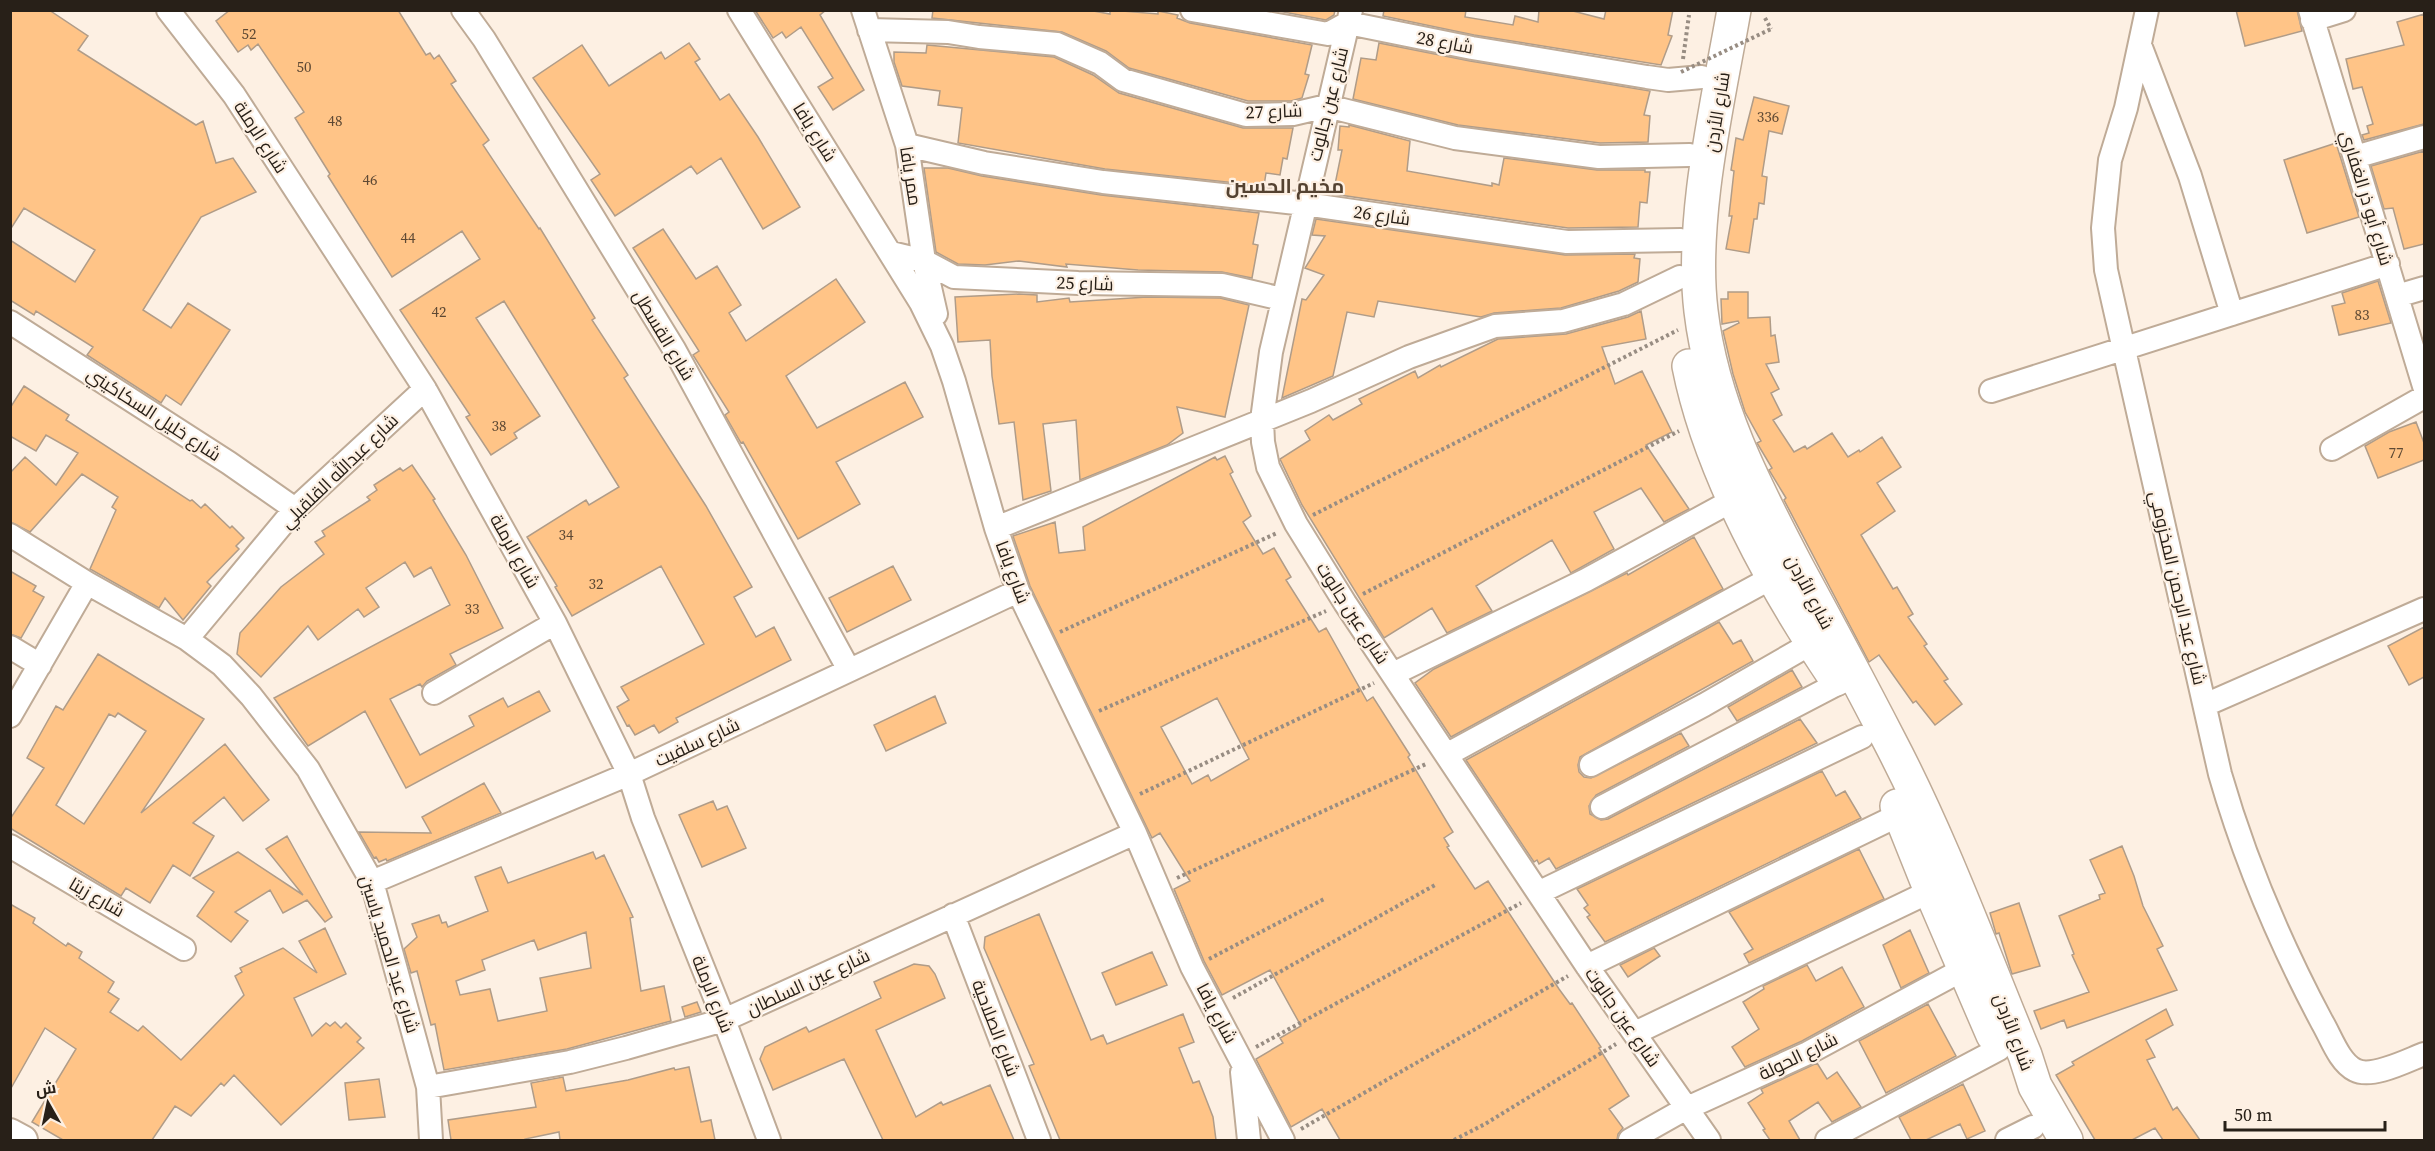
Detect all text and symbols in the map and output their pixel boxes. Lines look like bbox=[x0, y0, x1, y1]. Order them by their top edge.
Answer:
house number: 52 bbox=[241, 23, 257, 44]
street label: شارع 28 bbox=[1415, 24, 1475, 60]
street label: شارع عين جالوت bbox=[1302, 44, 1354, 164]
house number: 50 bbox=[296, 56, 312, 77]
street label: شارع الأردن bbox=[1698, 70, 1736, 154]
street label: شارع الرملة bbox=[228, 96, 294, 178]
street label: شارع يافا bbox=[787, 98, 843, 166]
street label: شارع 27 bbox=[1245, 98, 1303, 124]
house number: 336 bbox=[1757, 106, 1779, 127]
house number: 48 bbox=[327, 110, 343, 131]
street label: شارع أبو ذر الغفاري bbox=[2333, 127, 2399, 269]
street label: ممر يافا bbox=[894, 145, 928, 207]
house number: 46 bbox=[362, 169, 378, 190]
district label: مخيم الحسين bbox=[1226, 172, 1344, 200]
street label: شارع 26 bbox=[1352, 199, 1412, 231]
house number: 44 bbox=[400, 227, 416, 248]
street label: شارع 25 bbox=[1056, 270, 1114, 296]
street label: شارع القسطل bbox=[627, 285, 701, 385]
house number: 42 bbox=[431, 301, 447, 322]
house number: 83 bbox=[2354, 304, 2370, 325]
street label: شارع خليل السكاكيني bbox=[81, 361, 226, 469]
street label: شارع عبدالله القلقيلي bbox=[274, 408, 405, 535]
house number: 38 bbox=[491, 415, 507, 436]
house number: 77 bbox=[2388, 442, 2404, 463]
street label: شارع عبد الرحمن المخزومي bbox=[2142, 489, 2212, 688]
street label: شارع الرملة bbox=[484, 509, 546, 593]
house number: 34 bbox=[558, 524, 574, 545]
street label: شارع يافا bbox=[990, 537, 1036, 607]
street label: شارع الأردن bbox=[1780, 550, 1840, 634]
street label: شارع عين جالوت bbox=[1311, 557, 1395, 669]
house number: 32 bbox=[588, 573, 604, 594]
house number: 33 bbox=[464, 598, 480, 619]
street label: شارع سلفيت bbox=[650, 711, 744, 773]
street label: شارع زيتا bbox=[64, 871, 130, 923]
street label: شارع عبد الحميد ياسين bbox=[354, 872, 426, 1036]
street label: شارع عين السلطان bbox=[742, 942, 874, 1022]
street label: شارع الرملة bbox=[686, 951, 740, 1037]
street label: شارع عين جالوت bbox=[1579, 962, 1667, 1072]
street label: شارع الصلاحية bbox=[966, 976, 1026, 1080]
street label: شارع يافا bbox=[1191, 978, 1243, 1048]
street label: شارع الأردن bbox=[1988, 990, 2040, 1074]
street label: شارع الحولة bbox=[1754, 1026, 1842, 1086]
north arrow bbox=[18, 1073, 78, 1133]
text: ش bbox=[34, 1076, 58, 1101]
scale bar bbox=[2225, 1094, 2386, 1132]
text: 50 m bbox=[2234, 1102, 2272, 1127]

